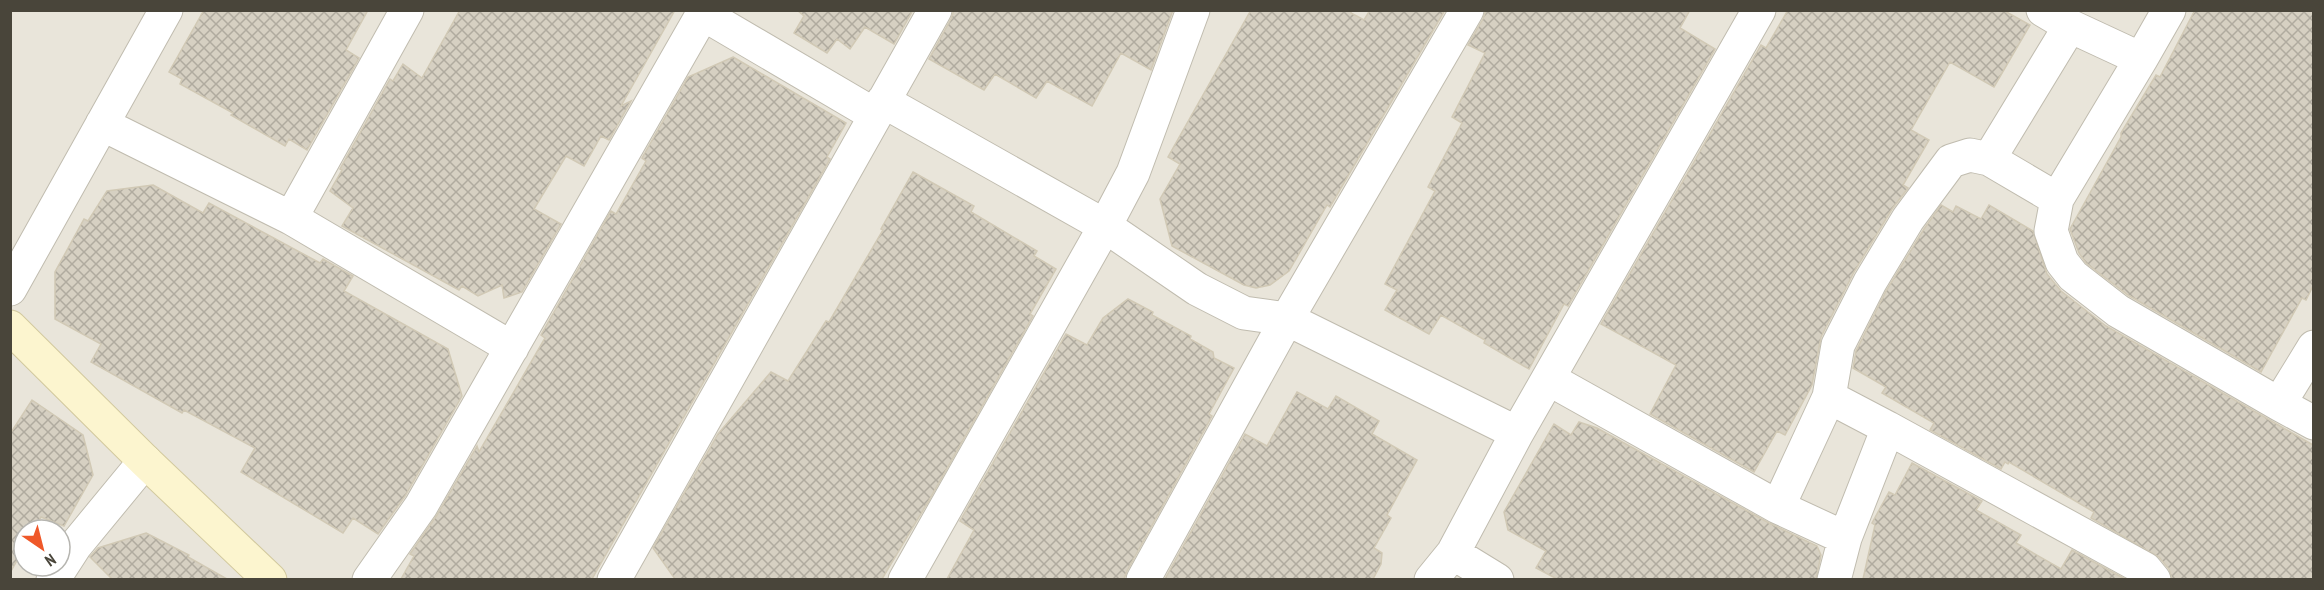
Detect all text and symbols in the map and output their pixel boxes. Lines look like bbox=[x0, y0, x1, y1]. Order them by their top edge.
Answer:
north arrow bbox=[12, 518, 72, 578]
text: N bbox=[41, 550, 60, 571]

